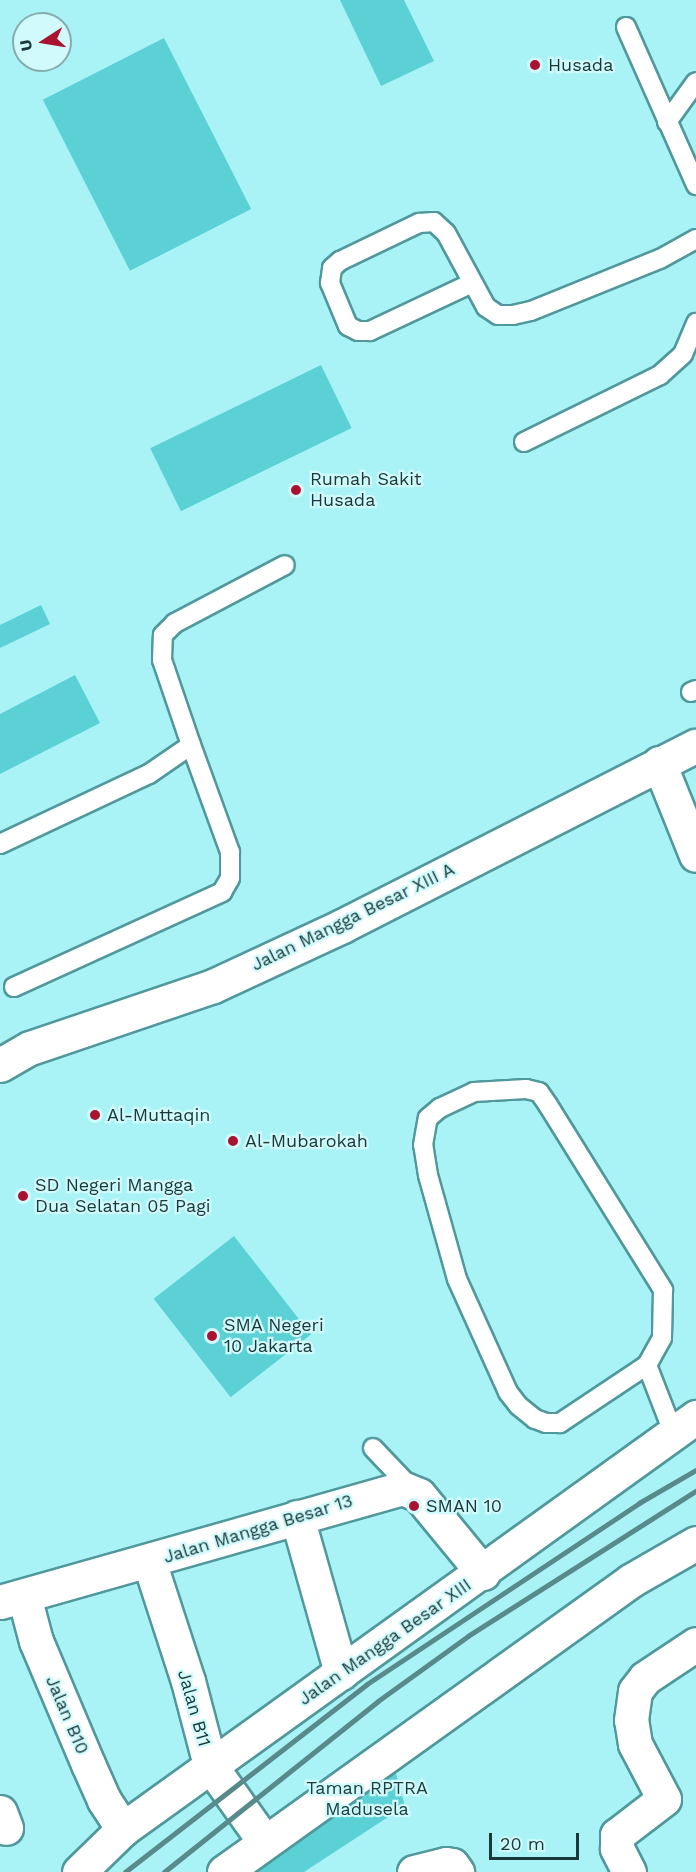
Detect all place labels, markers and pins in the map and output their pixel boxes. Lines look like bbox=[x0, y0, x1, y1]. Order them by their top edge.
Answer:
place label: Husada bbox=[548, 54, 613, 76]
marker: Husada bbox=[526, 56, 544, 74]
place label: Rumah Sakit Husada bbox=[310, 469, 422, 512]
marker: Rumah Sakit Husada bbox=[287, 481, 305, 499]
place label: Al-Muttaqin bbox=[107, 1104, 210, 1126]
marker: Al-Muttaqin bbox=[88, 1108, 102, 1122]
place label: Al-Mubarokah bbox=[245, 1130, 368, 1152]
marker: Al-Mubarokah bbox=[226, 1134, 240, 1148]
place label: SD Negeri Mangga Dua Selatan 05 Pagi bbox=[35, 1175, 211, 1218]
marker: SD Negeri Mangga Dua Selatan 05 Pagi bbox=[16, 1189, 30, 1203]
place label: SMA Negeri 10 Jakarta bbox=[224, 1315, 324, 1358]
marker: SMA Negeri 10 Jakarta bbox=[205, 1329, 219, 1343]
place label: SMAN 10 bbox=[426, 1495, 502, 1517]
marker: SMAN 10 bbox=[407, 1499, 421, 1513]

